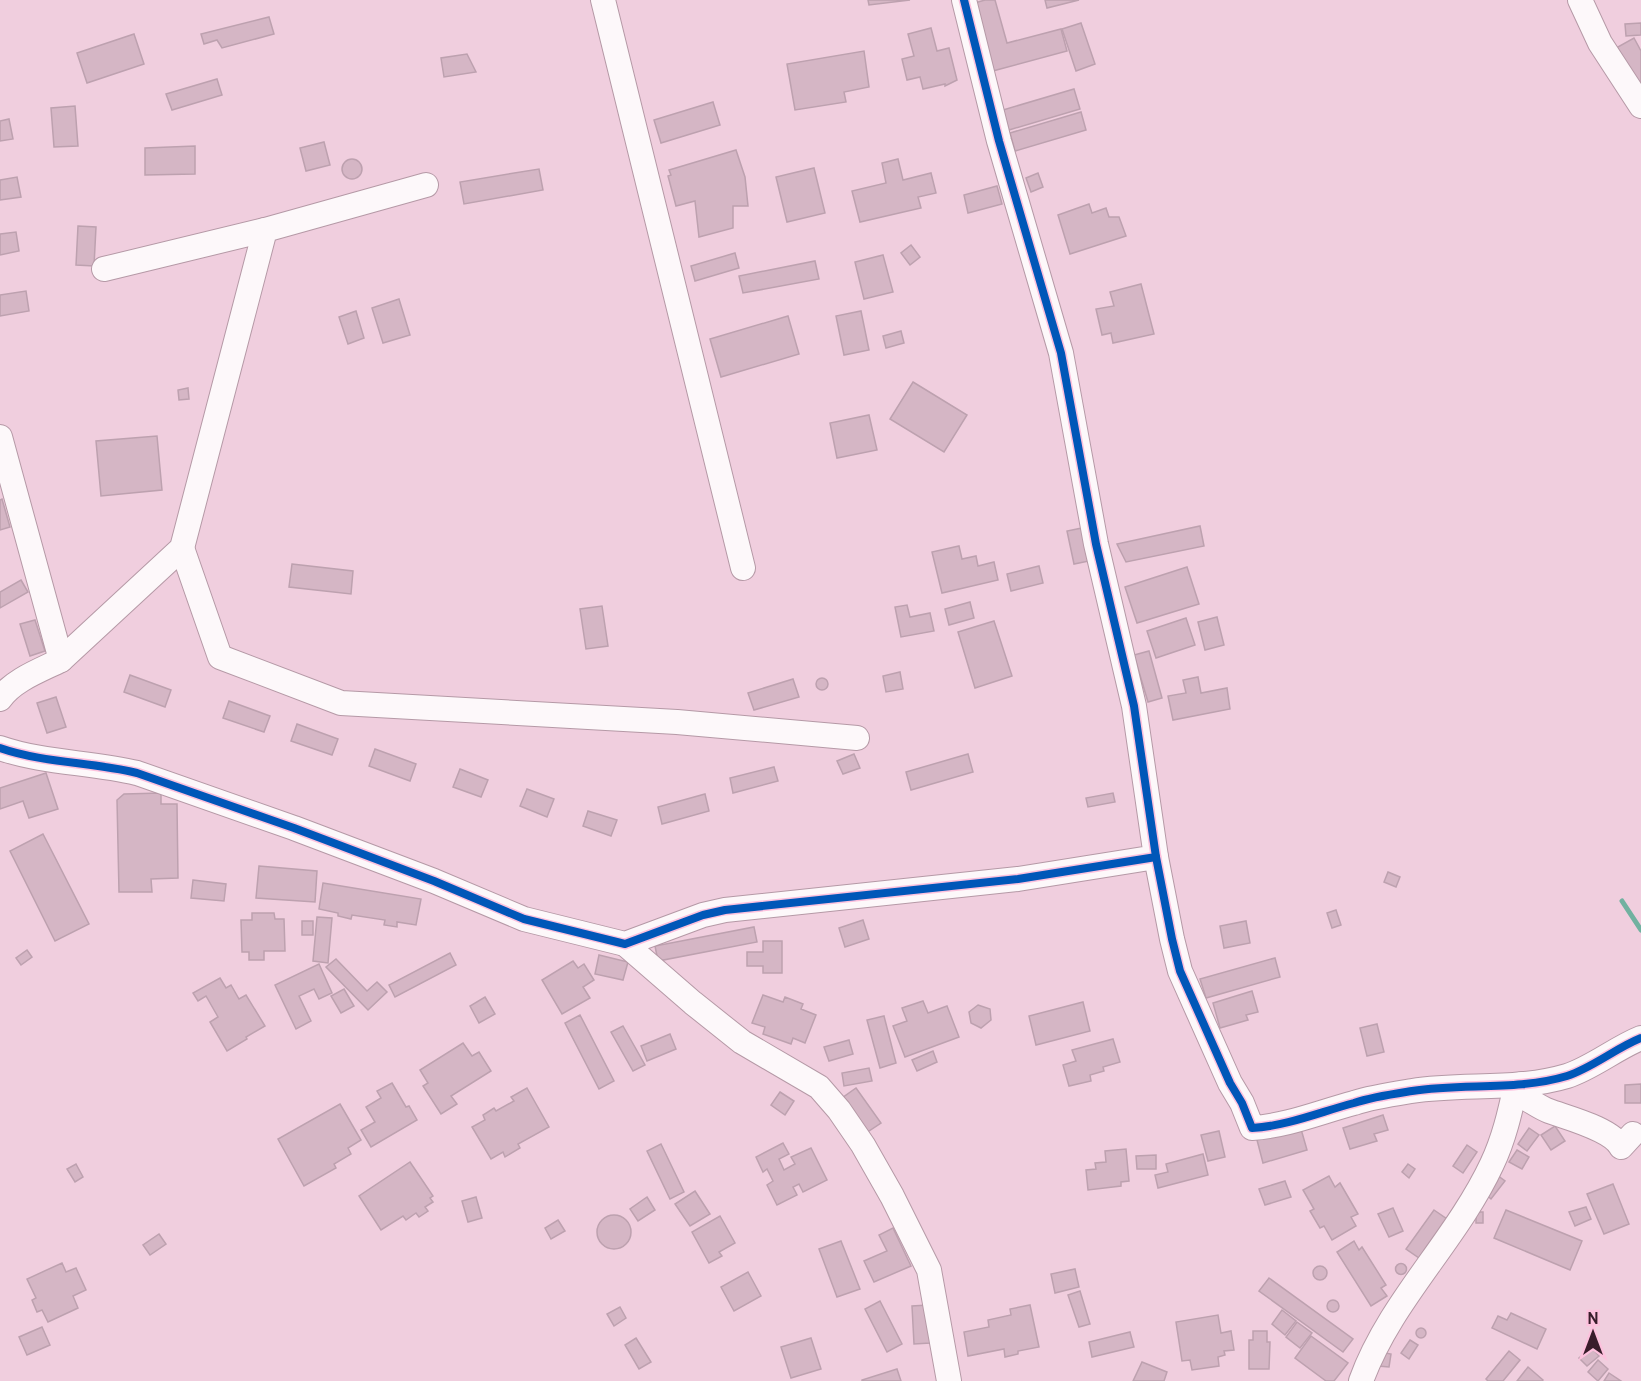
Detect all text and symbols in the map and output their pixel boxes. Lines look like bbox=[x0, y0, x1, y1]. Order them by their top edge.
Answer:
north arrow bbox=[1563, 1303, 1623, 1363]
text: N bbox=[1587, 1310, 1599, 1330]

